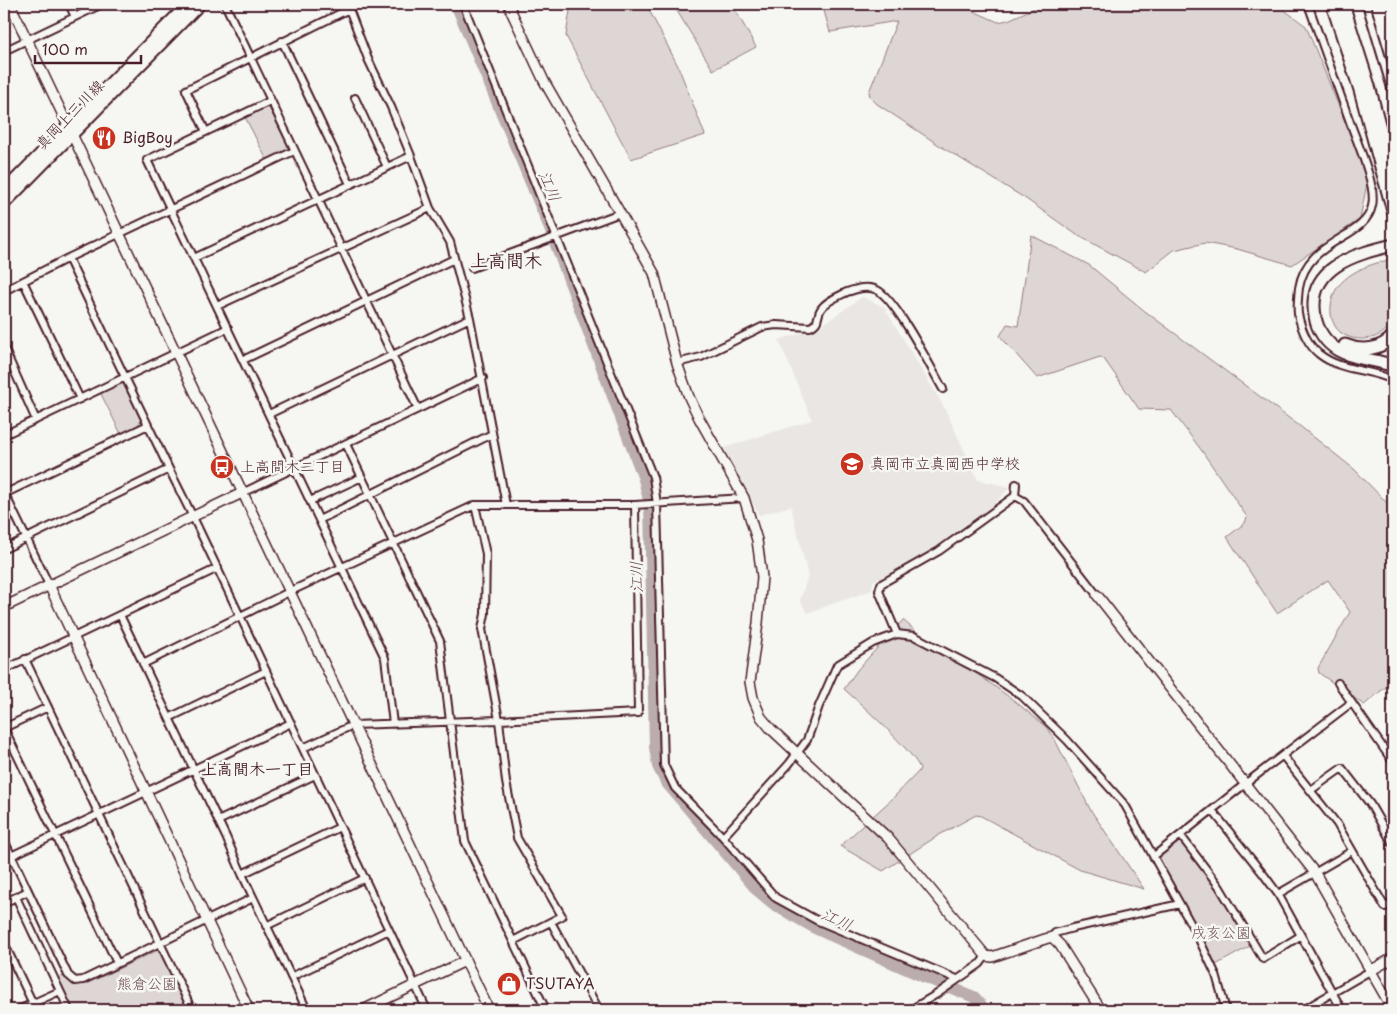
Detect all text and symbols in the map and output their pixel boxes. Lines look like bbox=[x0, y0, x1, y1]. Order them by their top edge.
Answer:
scale bar bbox=[35, 32, 141, 64]
text: 100 m bbox=[42, 37, 88, 60]
street label: 真岡上三川線 bbox=[29, 74, 108, 154]
restaurant icon: BigBoy bbox=[91, 125, 117, 151]
place label: BigBoy bbox=[122, 125, 173, 148]
water label: 江川 bbox=[534, 166, 568, 205]
district label: 上高間木 bbox=[470, 246, 542, 273]
school or university icon: 真岡市立真岡西中学校 bbox=[839, 451, 865, 477]
place label: 真岡市立真岡西中学校 bbox=[870, 451, 1020, 474]
bus stop icon: 上高間木二丁目 bbox=[209, 454, 235, 480]
place label: 上高間木二丁目 bbox=[240, 454, 345, 477]
water label: 江川 bbox=[623, 561, 647, 593]
district label: 上高間木一丁目 bbox=[201, 756, 313, 780]
water label: 江川 bbox=[818, 900, 857, 936]
park label: 戌亥公園 bbox=[1191, 920, 1251, 943]
park label: 熊倉公園 bbox=[117, 971, 177, 994]
shop icon: TSUTAYA bbox=[496, 971, 522, 997]
place label: TSUTAYA bbox=[526, 971, 595, 994]

